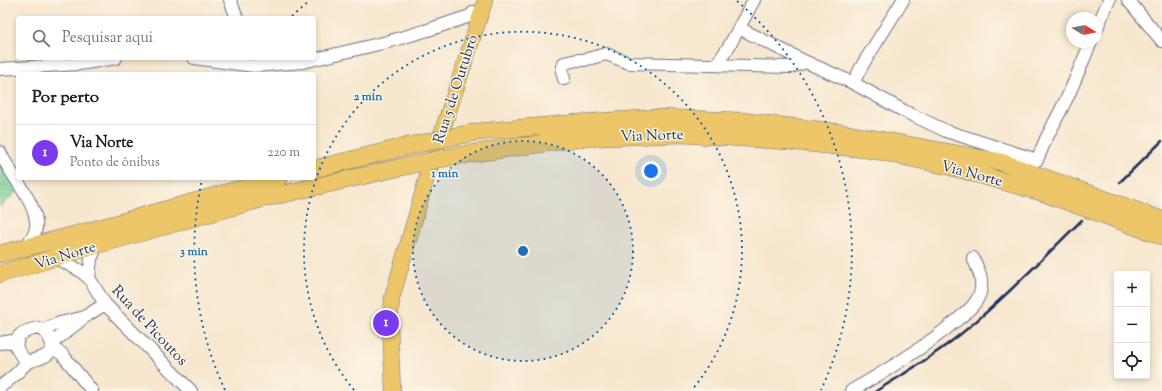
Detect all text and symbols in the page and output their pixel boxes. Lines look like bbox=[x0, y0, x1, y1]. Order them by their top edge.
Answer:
north arrow bbox=[1066, 12, 1102, 48]
search box bbox=[16, 16, 316, 60]
icon: search bbox=[30, 27, 52, 49]
text: Pesquisar aqui bbox=[62, 28, 153, 49]
street label: Rua 5 de Outubro bbox=[429, 32, 484, 146]
text: Por perto bbox=[32, 86, 99, 110]
text: 2 min bbox=[354, 88, 383, 106]
street label: Via Norte bbox=[620, 125, 684, 148]
text: Via Norte bbox=[70, 133, 133, 154]
text: 1 bbox=[43, 144, 47, 162]
text: 220 m bbox=[267, 144, 300, 162]
text: Ponto de ônibus bbox=[70, 154, 160, 172]
street label: Via Norte bbox=[938, 156, 1005, 193]
your location bbox=[641, 161, 661, 181]
text: 1 min bbox=[430, 165, 459, 183]
street label: Via Norte bbox=[32, 237, 99, 276]
text: 3 min bbox=[180, 243, 209, 261]
centre of rings bbox=[516, 244, 530, 258]
map controls bbox=[1114, 271, 1150, 379]
button: + bbox=[1114, 271, 1150, 307]
street label: Rua de Picoutos bbox=[106, 281, 192, 371]
button: − bbox=[1114, 307, 1150, 343]
pin: 1 bbox=[373, 308, 399, 338]
button: locate bbox=[1114, 343, 1150, 379]

